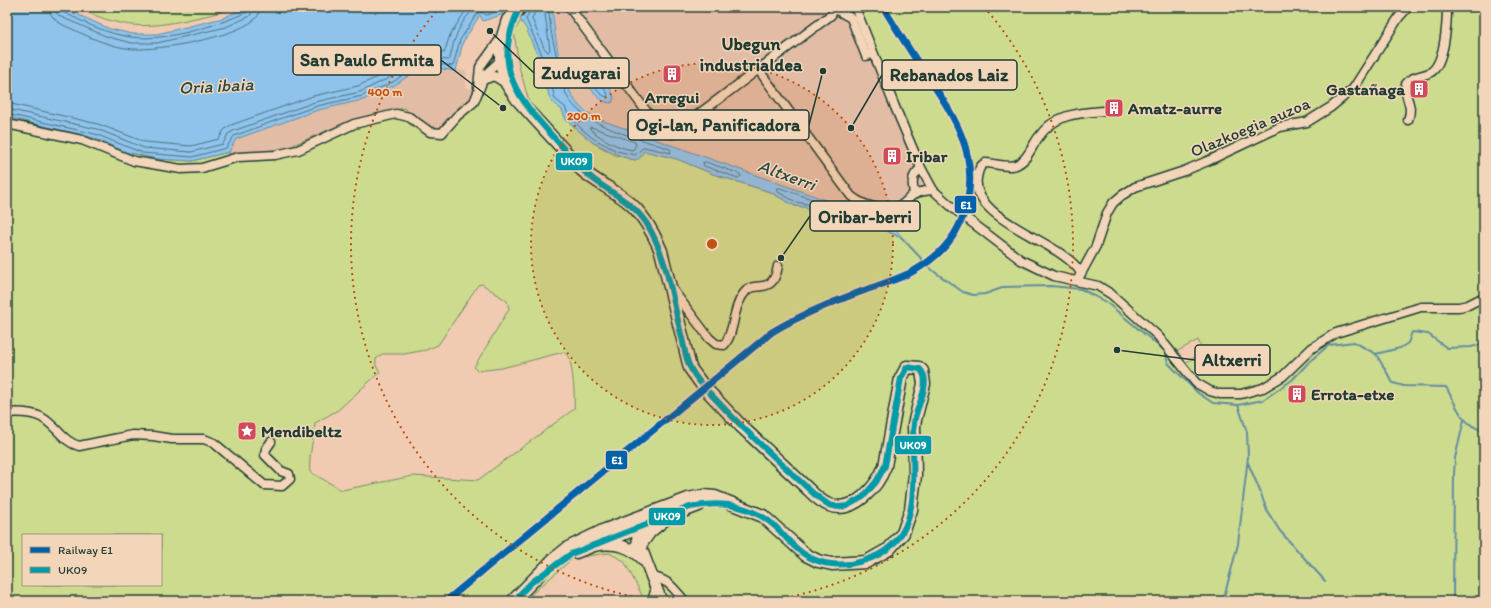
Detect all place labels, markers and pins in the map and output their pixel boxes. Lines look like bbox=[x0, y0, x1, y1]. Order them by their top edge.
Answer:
callout: San Paulo Ermita bbox=[293, 45, 441, 75]
callout: Zudugarai bbox=[534, 58, 629, 88]
callout: Rebanados Laiz bbox=[882, 60, 1017, 90]
building icon: Arregui bbox=[661, 63, 683, 85]
building icon: Gastañaga bbox=[1408, 78, 1430, 100]
place label: Gastañaga bbox=[1326, 79, 1405, 100]
place label: Arregui bbox=[644, 87, 699, 108]
building icon: Amatz-aurre bbox=[1103, 97, 1125, 119]
place label: Amatz-aurre bbox=[1127, 98, 1222, 118]
callout: Ogi-lan, Panificadora bbox=[628, 110, 809, 140]
building icon: Iribar bbox=[881, 145, 903, 167]
place label: Iribar bbox=[906, 146, 948, 166]
callout: Oribar-berri bbox=[810, 201, 920, 231]
centre of rings bbox=[705, 237, 719, 251]
callout: Altxerri bbox=[1195, 345, 1270, 375]
building icon: Errota-etxe bbox=[1286, 383, 1308, 405]
place label: Errota-etxe bbox=[1311, 384, 1394, 404]
place icon: Mendibeltz bbox=[236, 420, 258, 442]
place label: Mendibeltz bbox=[261, 421, 342, 441]

